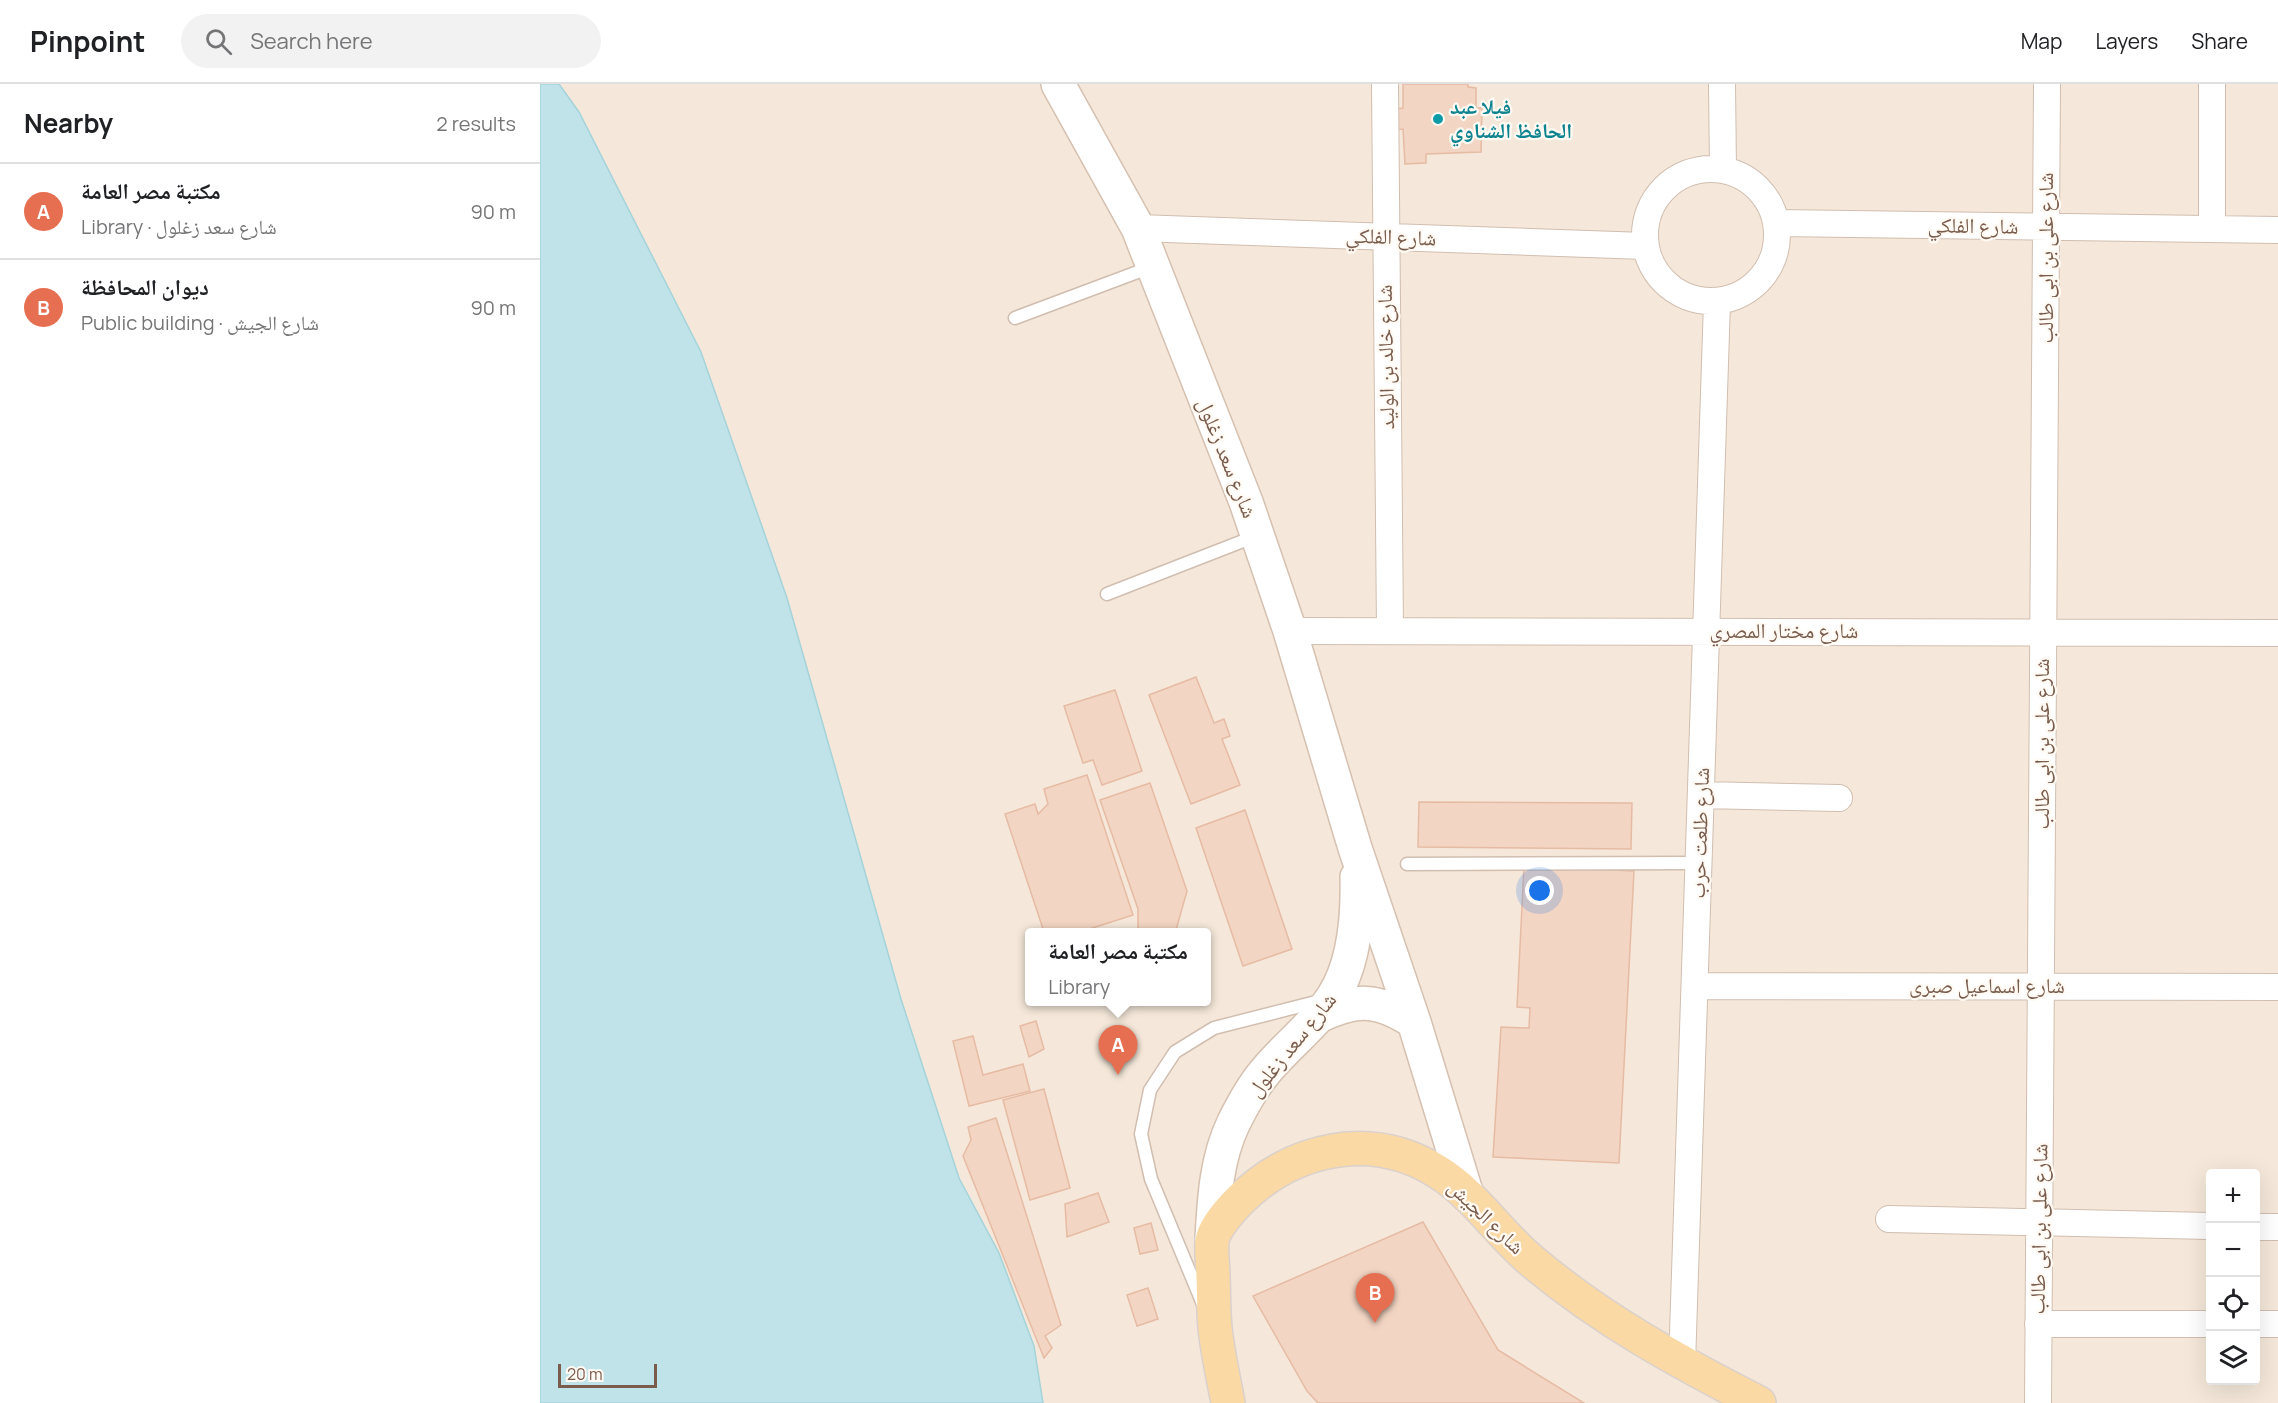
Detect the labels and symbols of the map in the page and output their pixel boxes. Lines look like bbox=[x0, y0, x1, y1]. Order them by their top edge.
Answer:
place label: فيلا عبد الحافظ الشناوي bbox=[1450, 92, 1572, 147]
marker: فيلا عبد الحافظ الشناوي bbox=[1431, 112, 1445, 126]
street label: شارع على بن ابى طالب bbox=[2031, 173, 2059, 343]
street label: شارع الفلكي bbox=[1927, 210, 2019, 243]
street label: شارع الفلكي bbox=[1345, 220, 1437, 255]
street label: شارع خالد بن الوليد bbox=[1370, 284, 1400, 430]
street label: شارع سعد زغلول bbox=[1191, 394, 1265, 522]
street label: شارع مختار المصري bbox=[1710, 616, 1858, 647]
street label: شارع على بن ابى طالب bbox=[2027, 659, 2055, 829]
street label: شارع طلعت حرب bbox=[1683, 767, 1715, 899]
your location bbox=[1525, 876, 1554, 905]
street label: شارع اسماعيل صبرى bbox=[1909, 971, 2065, 999]
street label: شارع سعد زغلول bbox=[1240, 986, 1342, 1103]
pin: A bbox=[1098, 1026, 1138, 1075]
street label: شارع على بن ابى طالب bbox=[2023, 1143, 2053, 1315]
street label: شارع الجيش bbox=[1442, 1173, 1531, 1260]
pin: B bbox=[1356, 1274, 1394, 1323]
scale bar bbox=[558, 1361, 657, 1388]

